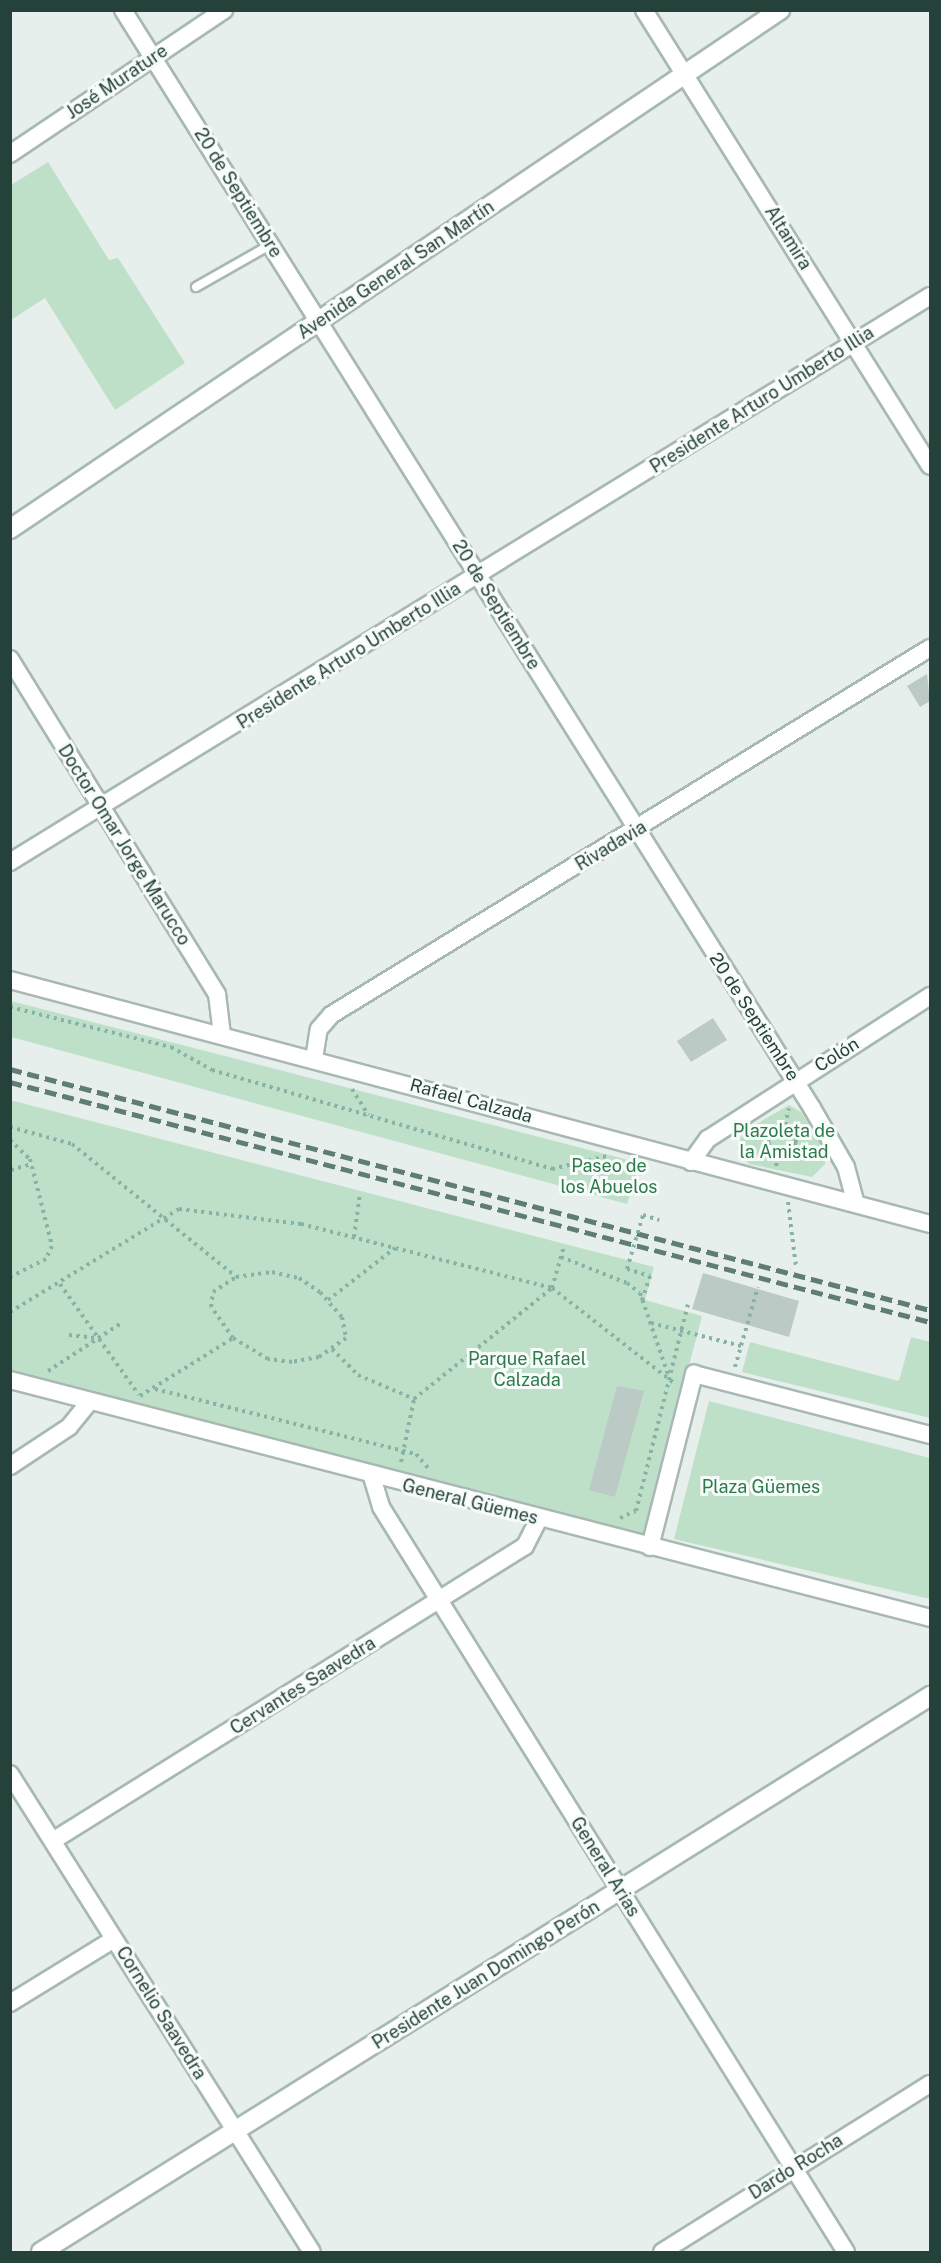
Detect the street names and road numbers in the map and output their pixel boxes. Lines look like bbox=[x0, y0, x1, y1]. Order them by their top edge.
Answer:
street label: José Murature bbox=[62, 40, 172, 124]
street label: 20 de Septiembre bbox=[189, 124, 287, 262]
street label: Avenida General San Martín bbox=[294, 196, 498, 344]
street label: Altamira bbox=[760, 202, 816, 274]
street label: Presidente Arturo Umberto Illia bbox=[646, 322, 878, 478]
street label: 20 de Septiembre bbox=[447, 536, 545, 674]
street label: Presidente Arturo Umberto Illia bbox=[233, 578, 465, 734]
street label: Doctor Omar Jorge Marucco bbox=[53, 741, 195, 949]
street label: Rivadavia bbox=[571, 816, 651, 876]
street label: 20 de Septiembre bbox=[704, 949, 804, 1085]
street label: Colón bbox=[811, 1033, 863, 1077]
street label: Rafael Calzada bbox=[407, 1074, 535, 1128]
street label: General Güemes bbox=[400, 1475, 540, 1529]
street label: Cervantes Saavedra bbox=[226, 1633, 380, 1739]
street label: General Arias bbox=[566, 1813, 644, 1921]
street label: Presidente Juan Domingo Perón bbox=[368, 1896, 604, 2054]
street label: Cornelio Saavedra bbox=[111, 1943, 211, 2083]
street label: Dardo Rocha bbox=[745, 2130, 847, 2204]

